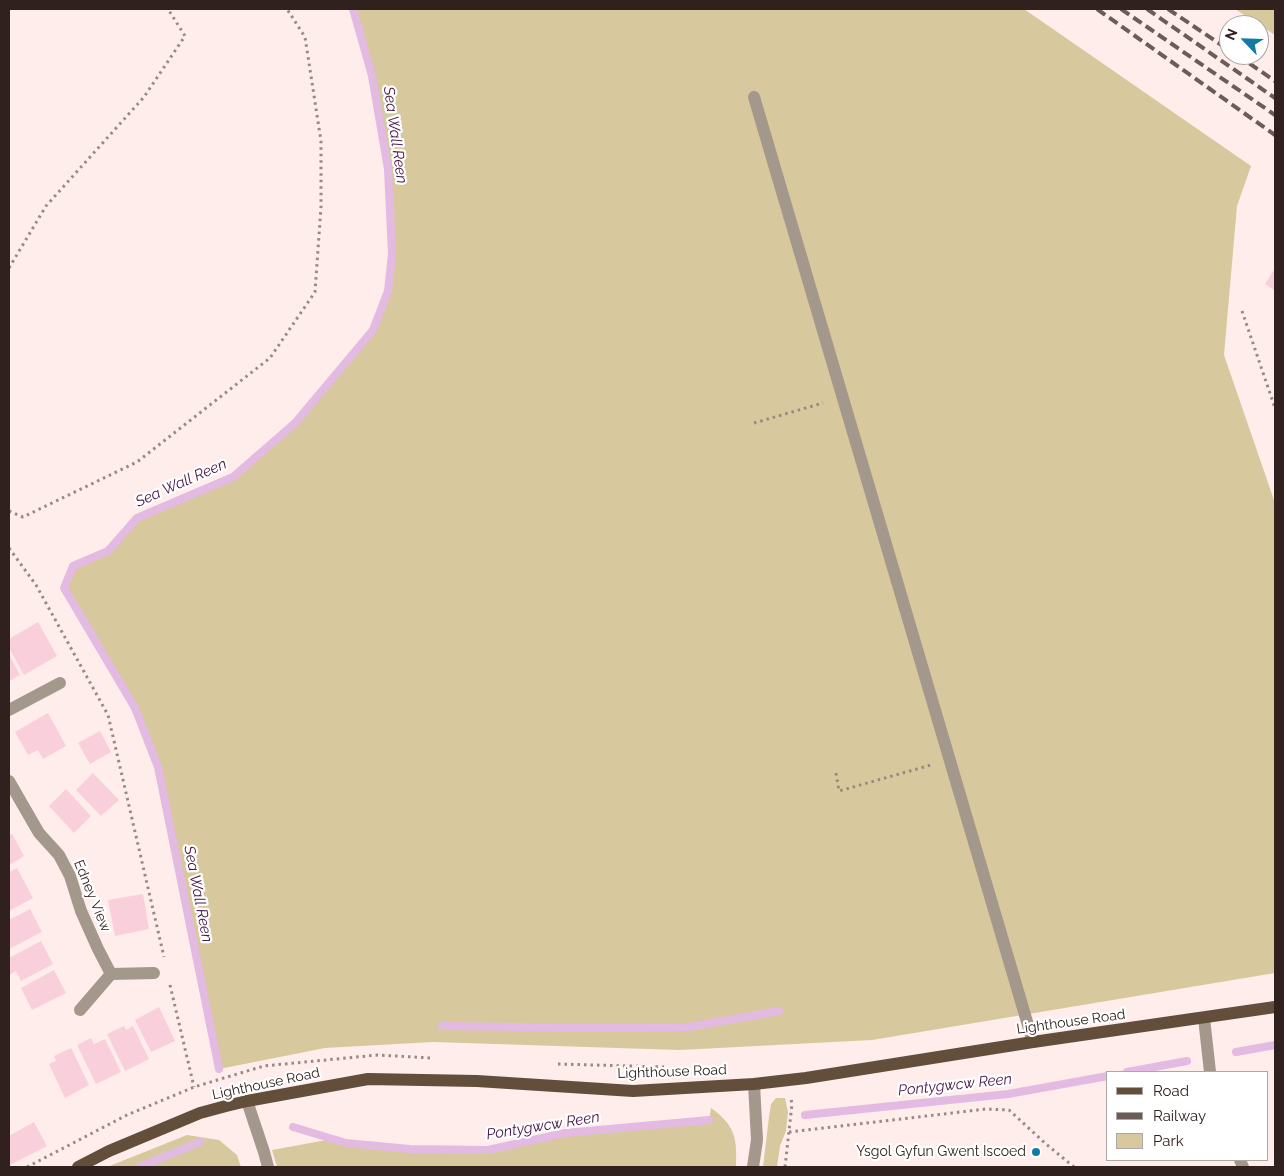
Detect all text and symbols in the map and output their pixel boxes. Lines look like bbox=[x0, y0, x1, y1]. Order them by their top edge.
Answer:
north arrow bbox=[1219, 15, 1269, 65]
text: N bbox=[1222, 26, 1241, 42]
water label: Sea Wall Reen bbox=[379, 85, 411, 185]
water label: Sea Wall Reen bbox=[133, 455, 229, 511]
water label: Sea Wall Reen bbox=[180, 844, 216, 944]
street label: Edney View bbox=[70, 857, 114, 935]
street label: Lighthouse Road bbox=[1016, 1006, 1126, 1038]
street label: Lighthouse Road bbox=[617, 1062, 727, 1082]
street label: Lighthouse Road bbox=[211, 1064, 321, 1104]
water label: Pontygwcw Reen bbox=[897, 1070, 1013, 1100]
legend bbox=[1106, 1071, 1269, 1161]
text: Road bbox=[1153, 1082, 1189, 1100]
text: Railway bbox=[1153, 1107, 1206, 1125]
water label: Pontygwcw Reen bbox=[485, 1108, 601, 1144]
text: Park bbox=[1153, 1132, 1184, 1150]
place label: Ysgol Gyfun Gwent Iscoed bbox=[856, 1144, 1026, 1160]
marker: Ysgol Gyfun Gwent Iscoed bbox=[1030, 1146, 1042, 1158]

